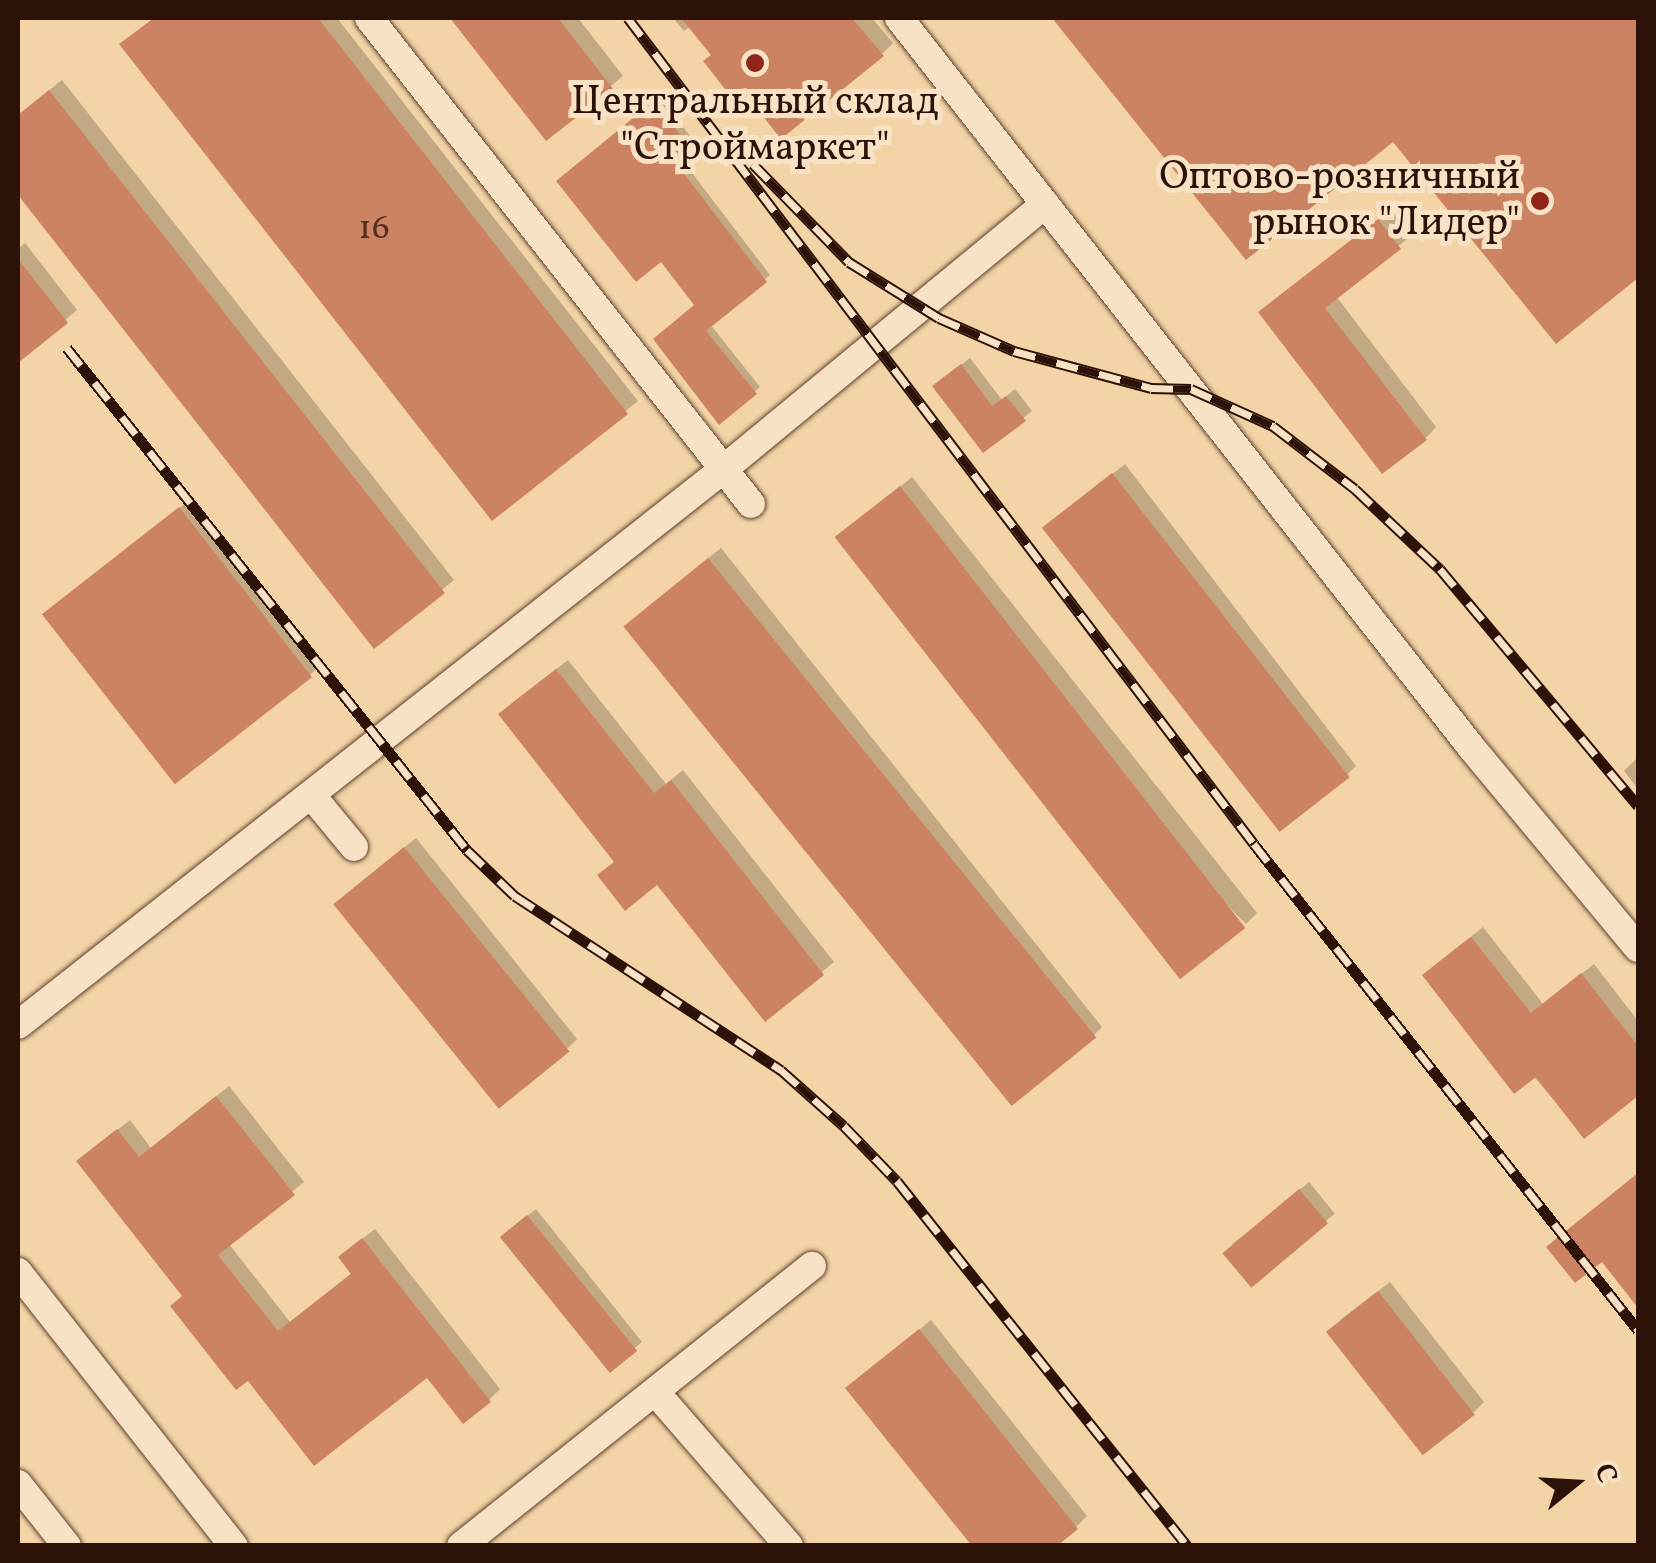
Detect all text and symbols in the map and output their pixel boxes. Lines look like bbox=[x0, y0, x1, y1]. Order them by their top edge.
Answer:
marker: Центральный склад "Строймаркет" bbox=[744, 52, 766, 74]
place label: Центральный склад "Строймаркет" bbox=[571, 79, 939, 173]
place label: Оптово-розничный рынок "Лидер" bbox=[1159, 154, 1520, 248]
marker: Оптово-розничный рынок "Лидер" bbox=[1529, 190, 1551, 212]
house number: 16 bbox=[358, 208, 390, 250]
north arrow bbox=[1526, 1433, 1626, 1533]
text: С bbox=[1584, 1459, 1626, 1488]

